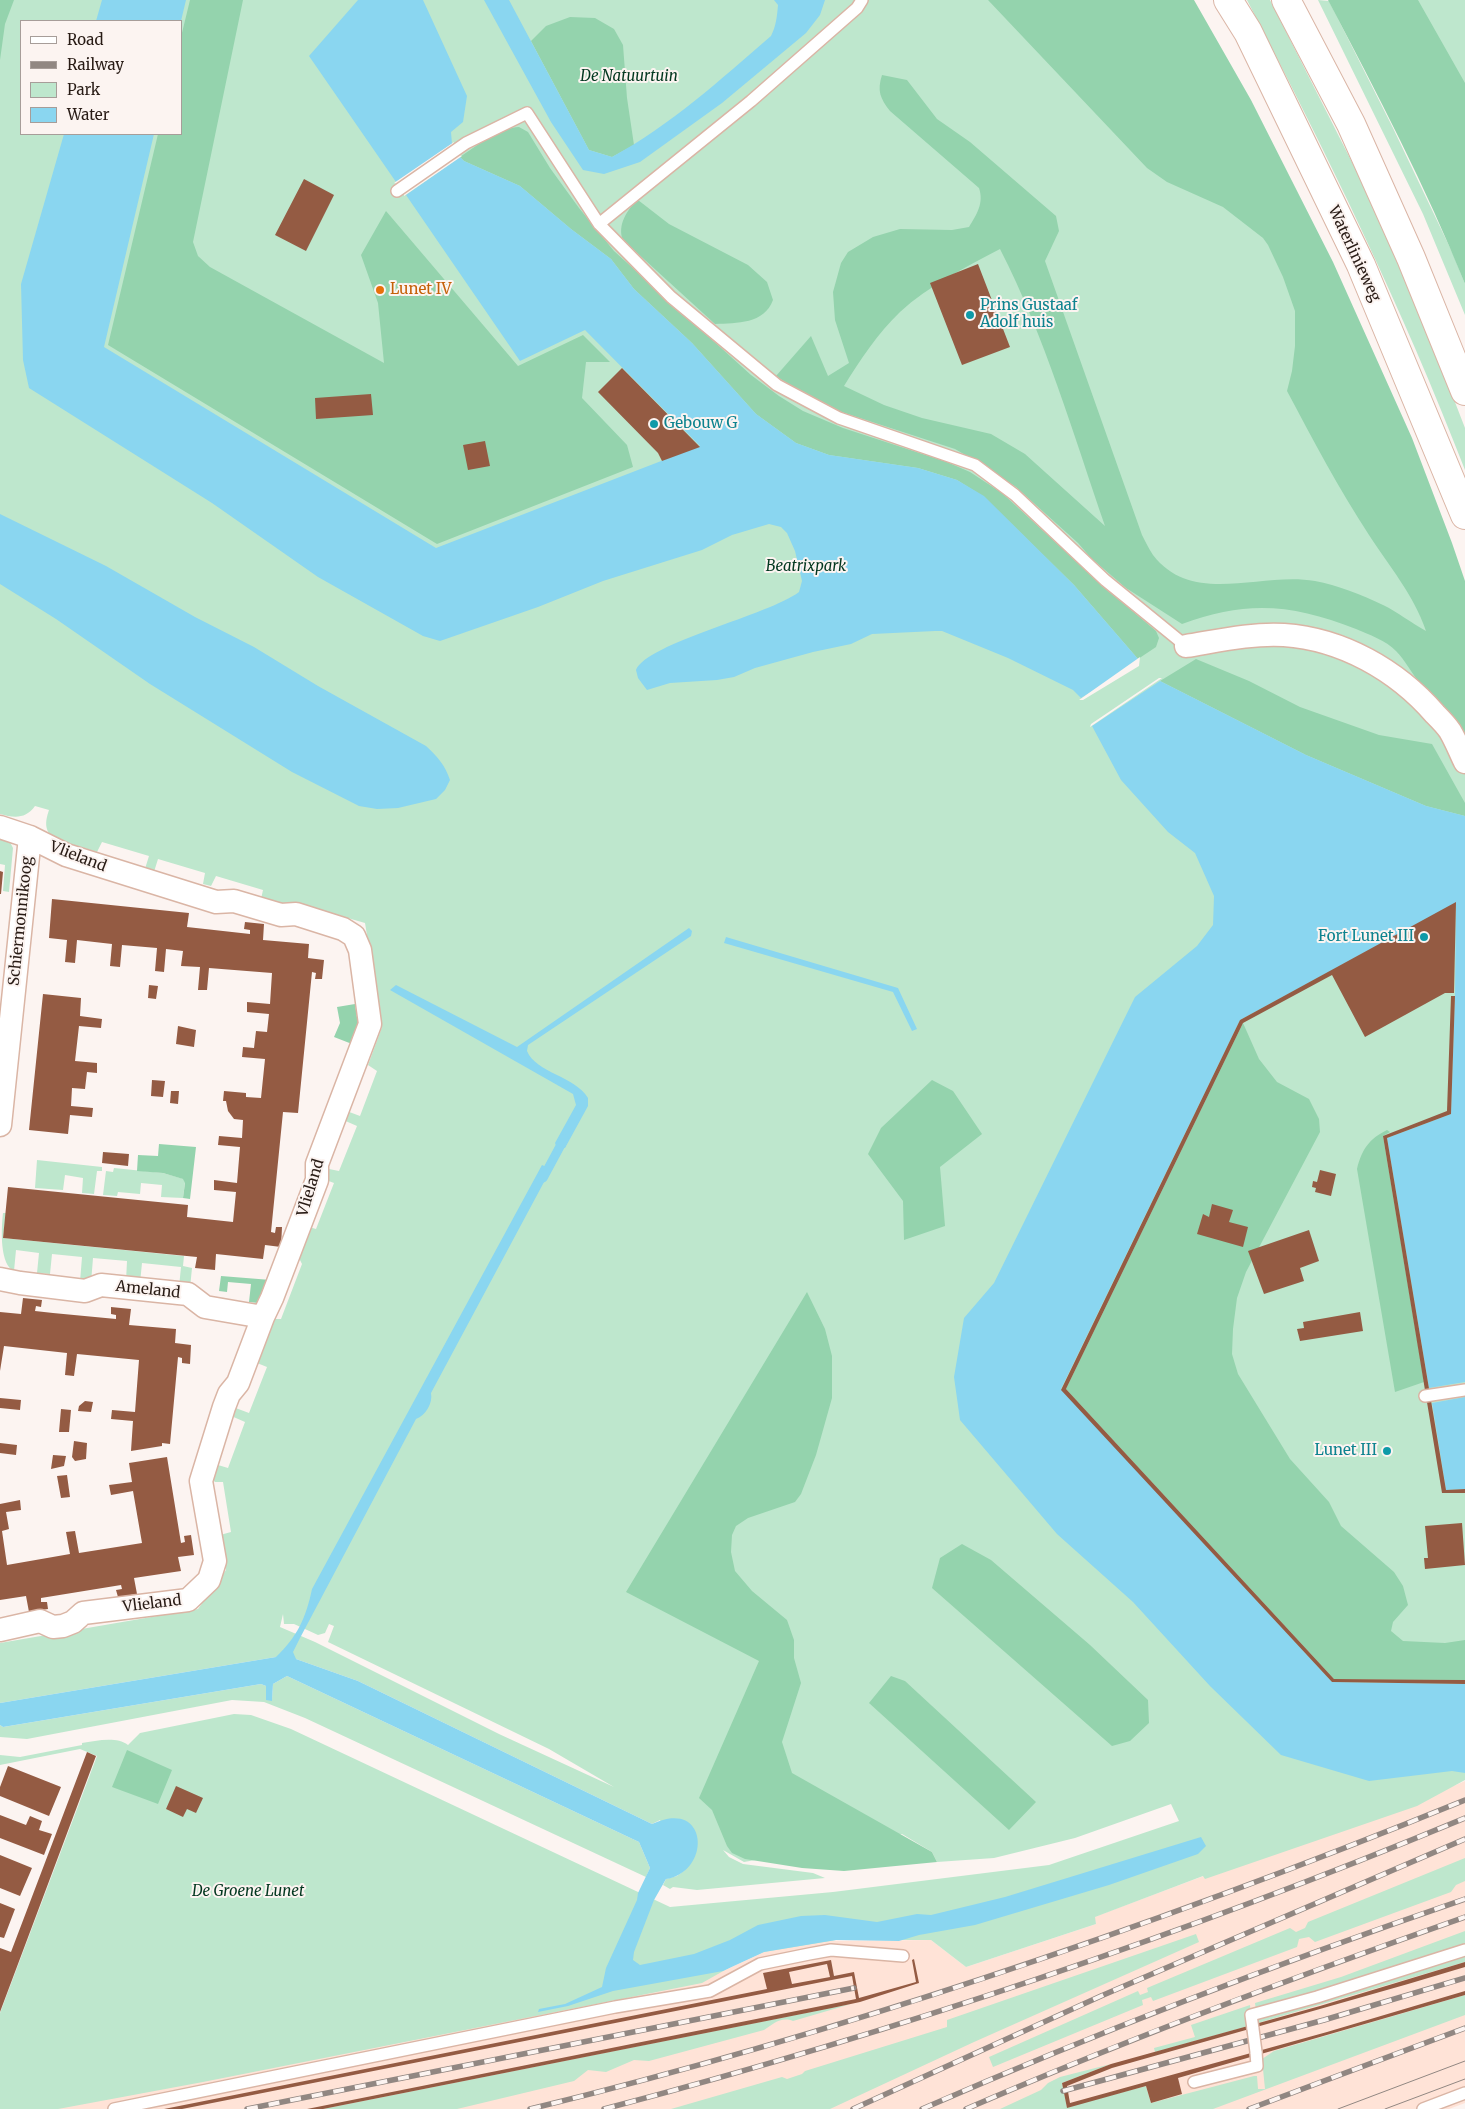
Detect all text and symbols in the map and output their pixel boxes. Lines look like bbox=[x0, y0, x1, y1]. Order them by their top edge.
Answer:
legend bbox=[20, 20, 182, 135]
text: Road bbox=[67, 30, 103, 49]
text: Railway bbox=[67, 55, 124, 74]
park label: De Natuurtuin bbox=[580, 68, 678, 86]
text: Park bbox=[67, 80, 100, 99]
text: Water bbox=[67, 105, 109, 124]
street label: Waterlinieweg bbox=[1324, 203, 1384, 305]
place label: Lunet IV bbox=[390, 281, 451, 299]
marker: Lunet IV bbox=[374, 284, 386, 296]
place label: Prins Gustaaf Adolf huis bbox=[980, 297, 1078, 332]
marker: Prins Gustaaf Adolf huis bbox=[964, 309, 976, 321]
place label: Gebouw G bbox=[664, 415, 737, 433]
marker: Gebouw G bbox=[648, 418, 660, 430]
park label: Beatrixpark bbox=[766, 558, 846, 576]
street label: Vlieland bbox=[47, 838, 109, 876]
street label: Schiermonnikoog bbox=[5, 855, 37, 987]
place label: Fort Lunet III bbox=[1318, 928, 1414, 946]
marker: Fort Lunet III bbox=[1418, 931, 1430, 943]
street label: Vlieland bbox=[294, 1157, 328, 1219]
street label: Ameland bbox=[115, 1278, 181, 1302]
place label: Lunet III bbox=[1315, 1442, 1377, 1460]
marker: Lunet III bbox=[1381, 1445, 1393, 1457]
street label: Vlieland bbox=[122, 1591, 182, 1617]
park label: De Groene Lunet bbox=[192, 1883, 304, 1901]

